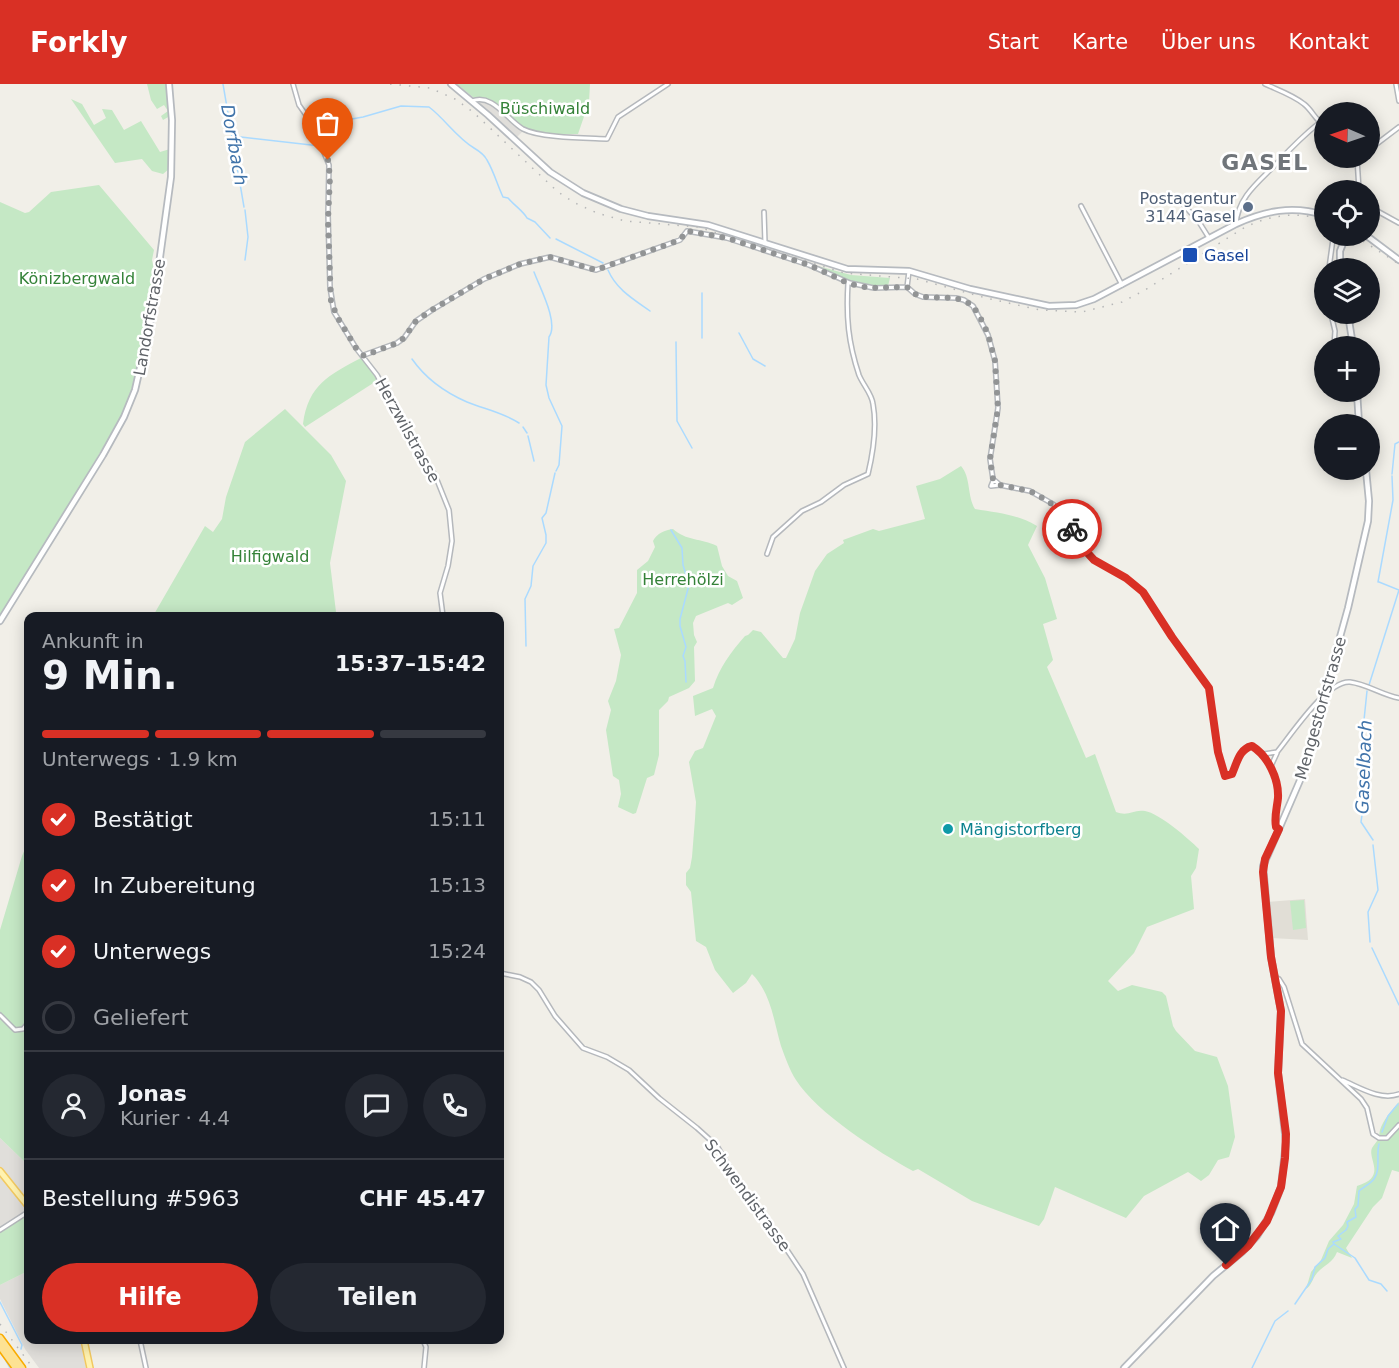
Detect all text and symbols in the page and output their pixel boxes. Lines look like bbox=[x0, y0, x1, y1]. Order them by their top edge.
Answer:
text: Forkly bbox=[30, 26, 128, 59]
text: Start bbox=[988, 30, 1039, 54]
text: Karte bbox=[1072, 30, 1128, 54]
text: Über uns bbox=[1161, 30, 1256, 54]
text: Kontakt bbox=[1289, 30, 1369, 54]
pin bbox=[302, 98, 353, 160]
park label: Büschiwald bbox=[500, 99, 590, 118]
north arrow bbox=[1314, 102, 1380, 168]
map controls bbox=[1314, 102, 1380, 480]
water label: Dorfbach bbox=[217, 103, 252, 187]
icon: bag bbox=[311, 107, 344, 140]
district label: GASEL bbox=[1221, 150, 1309, 175]
button: locate bbox=[1314, 180, 1380, 246]
place label: Postagentur 3144 Gasel bbox=[1140, 189, 1236, 226]
marker: Postagentur 3144 Gasel bbox=[1241, 200, 1255, 214]
marker: Gasel bbox=[1181, 246, 1199, 264]
place label: Gasel bbox=[1204, 246, 1249, 265]
street label: Landorfstrasse bbox=[130, 257, 169, 377]
button: layers bbox=[1314, 258, 1380, 324]
park label: Könizbergwald bbox=[19, 269, 135, 288]
button: + bbox=[1314, 336, 1380, 402]
street label: Herzwilstrasse bbox=[371, 375, 444, 486]
button: − bbox=[1314, 414, 1380, 480]
courier bbox=[1042, 499, 1102, 559]
icon: bike bbox=[1056, 513, 1089, 546]
park label: Hilfigwald bbox=[231, 547, 309, 566]
park label: Herrehölzi bbox=[642, 570, 724, 589]
text: Ankunft in bbox=[42, 629, 144, 653]
street label: Mengestorfstrasse bbox=[1291, 634, 1350, 782]
text: 15:37–15:42 bbox=[335, 651, 486, 676]
text: 9 Min. bbox=[42, 653, 177, 698]
water label: Gaselbach bbox=[1351, 720, 1376, 814]
text: Unterwegs · 1.9 km bbox=[42, 747, 238, 771]
icon: check bbox=[42, 803, 75, 836]
text: Bestätigt bbox=[93, 807, 193, 832]
text: 15:11 bbox=[428, 807, 486, 831]
place label: Mängistorfberg bbox=[960, 820, 1081, 839]
marker: Mängistorfberg bbox=[941, 822, 955, 836]
icon: check bbox=[42, 869, 75, 902]
text: In Zubereitung bbox=[93, 873, 256, 898]
text: 15:13 bbox=[428, 873, 486, 897]
icon: check bbox=[42, 935, 75, 968]
text: Unterwegs bbox=[93, 939, 211, 964]
text: 15:24 bbox=[428, 939, 486, 963]
text: Geliefert bbox=[93, 1005, 188, 1030]
button: person bbox=[42, 1074, 105, 1137]
button: chat bbox=[345, 1074, 408, 1137]
button: phone bbox=[423, 1074, 486, 1137]
text: Jonas bbox=[120, 1081, 187, 1106]
text: Kurier · 4.4 bbox=[120, 1106, 230, 1130]
street label: Schwendistrasse bbox=[700, 1135, 795, 1255]
text: Bestellung #5963 bbox=[42, 1186, 240, 1211]
text: CHF 45.47 bbox=[359, 1186, 486, 1211]
pin bbox=[1200, 1203, 1251, 1265]
icon: home bbox=[1209, 1212, 1242, 1245]
button: Hilfe bbox=[42, 1263, 258, 1332]
button: Teilen bbox=[270, 1263, 486, 1332]

